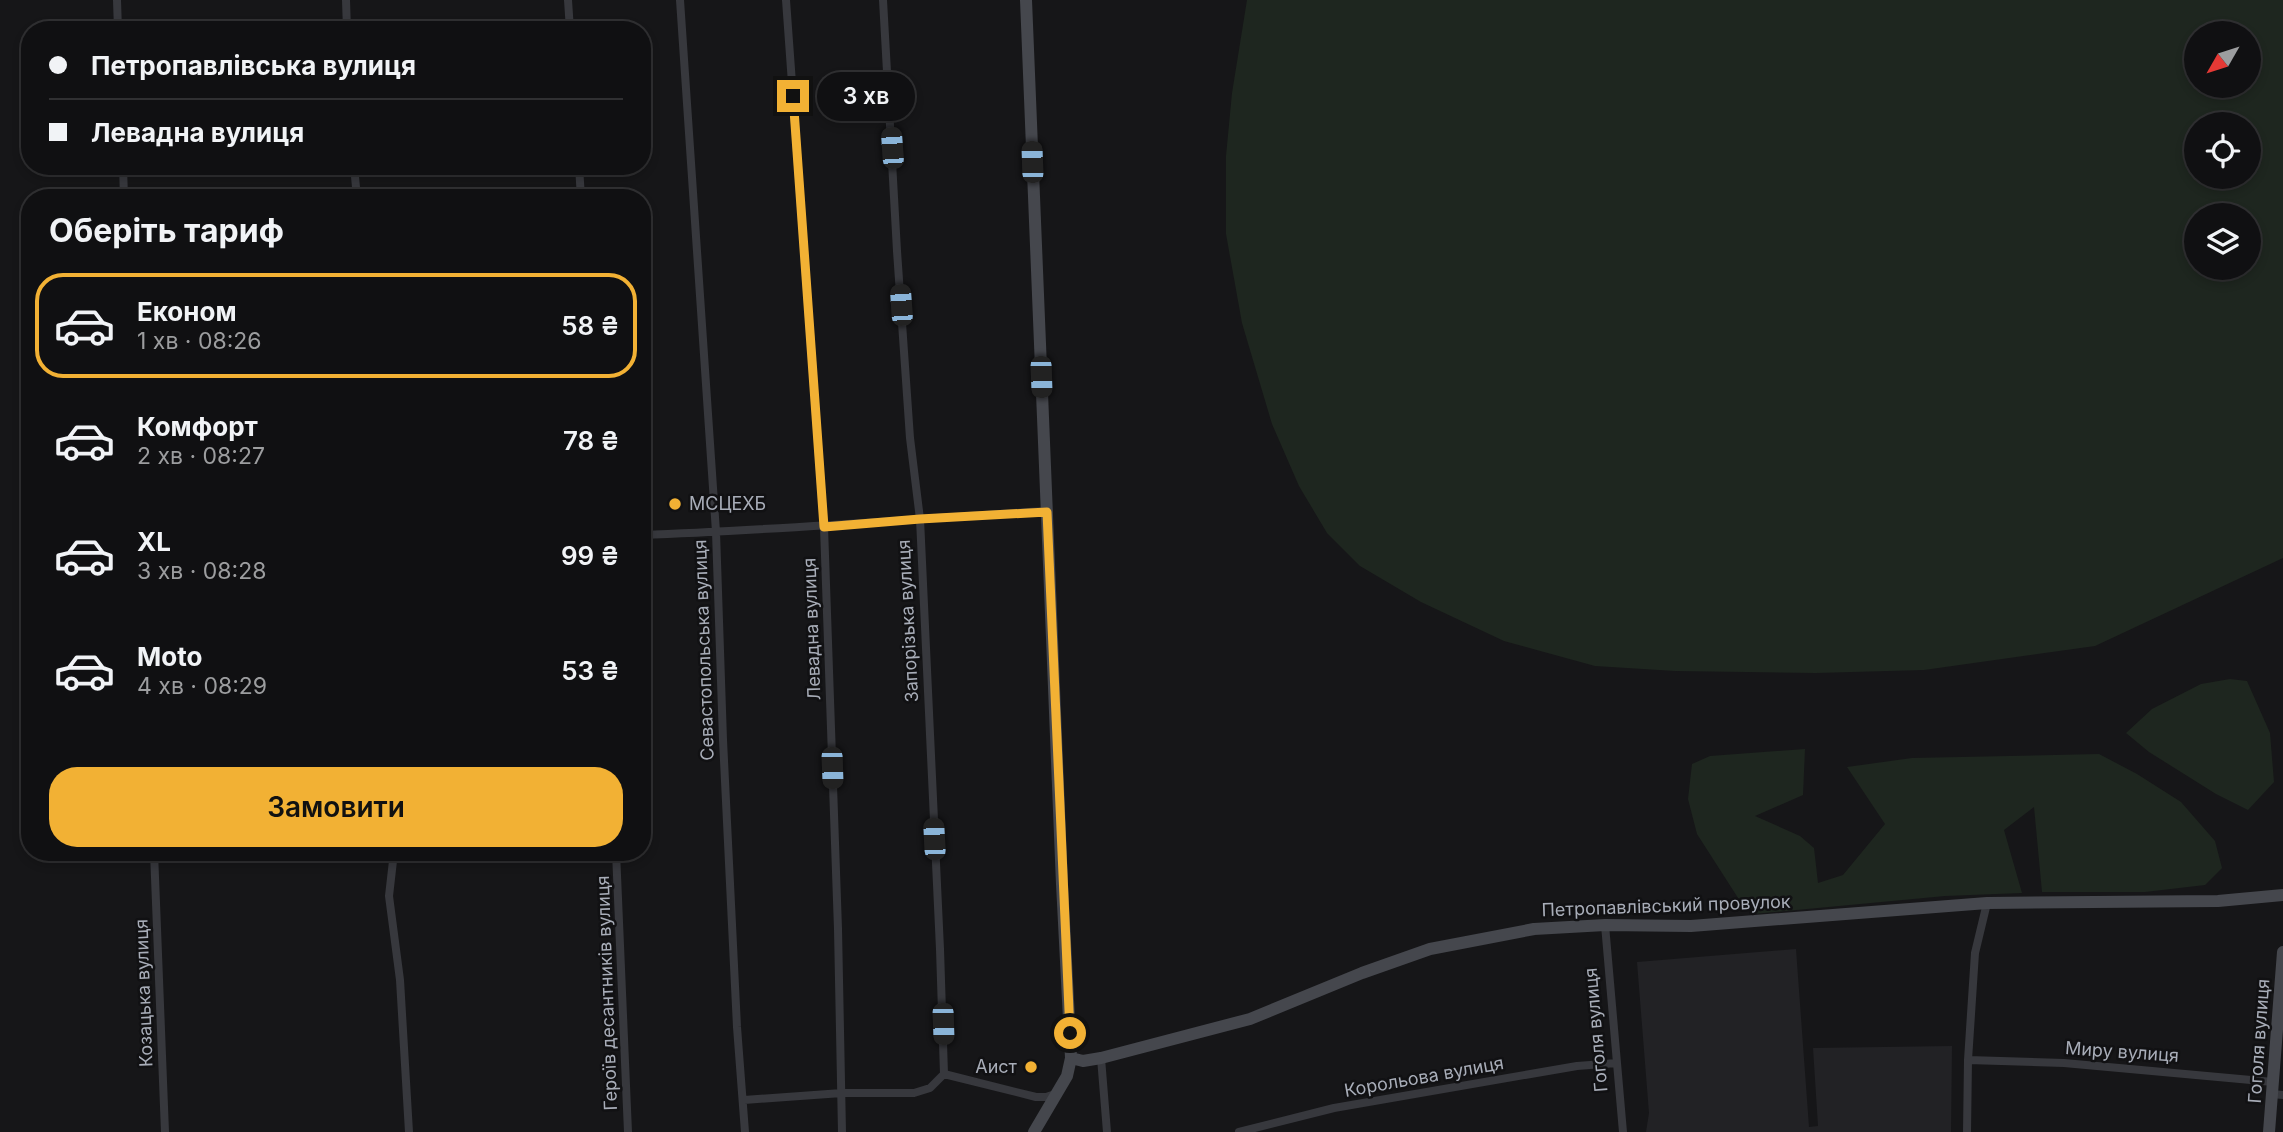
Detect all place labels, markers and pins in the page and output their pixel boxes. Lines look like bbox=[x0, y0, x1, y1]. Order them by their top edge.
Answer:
place label: МСЦЕХБ bbox=[689, 493, 766, 514]
marker: МСЦЕХБ bbox=[667, 496, 683, 512]
place label: Аист bbox=[975, 1056, 1018, 1077]
marker: Аист bbox=[1023, 1059, 1039, 1075]

